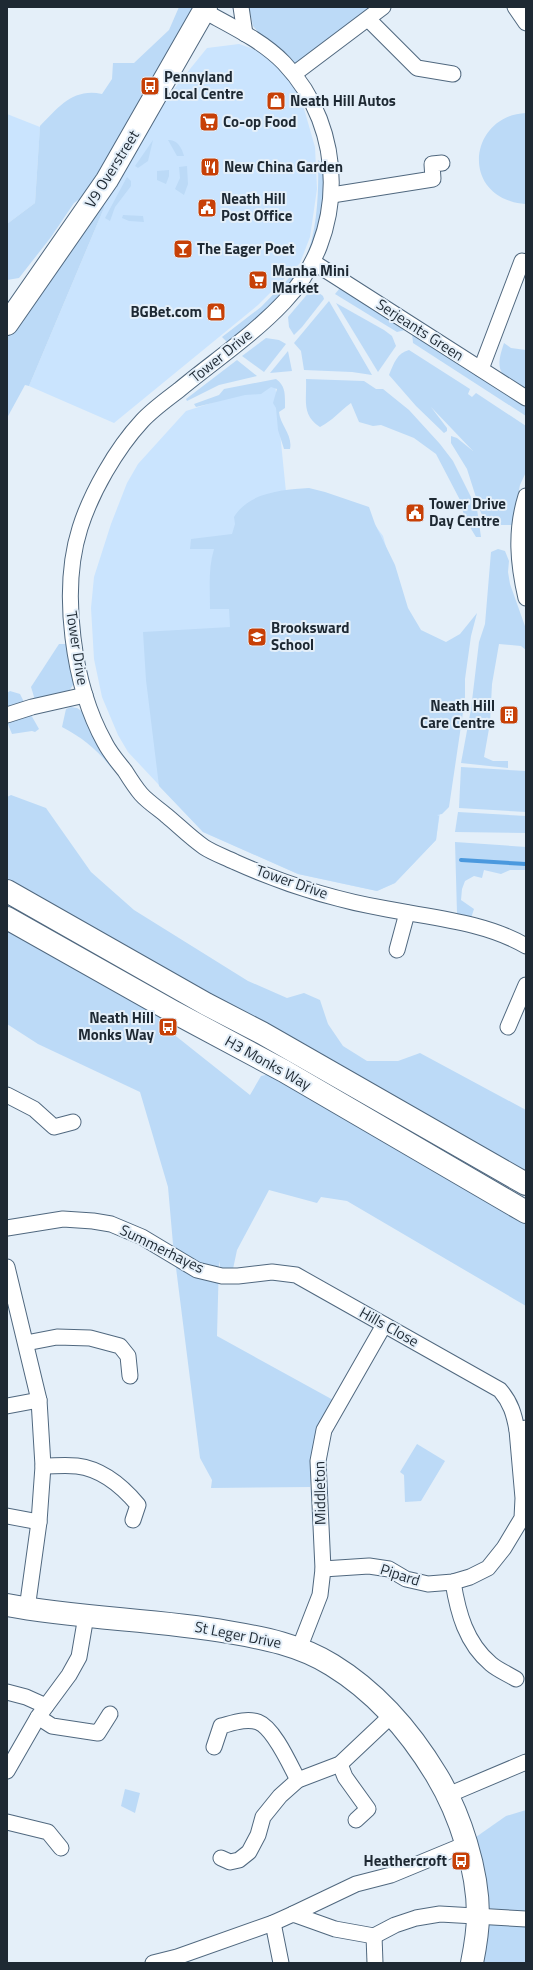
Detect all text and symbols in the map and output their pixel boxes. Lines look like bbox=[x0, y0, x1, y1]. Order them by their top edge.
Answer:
place label: Pennyland Local Centre bbox=[164, 65, 244, 105]
bus stop icon: Pennyland Local Centre bbox=[139, 75, 161, 97]
place label: Neath Hill Autos bbox=[290, 89, 396, 112]
shop icon: Neath Hill Autos bbox=[265, 90, 287, 112]
place label: Co-op Food bbox=[223, 110, 296, 133]
supermarket icon: Co-op Food bbox=[198, 111, 220, 133]
street label: V9 Overstreet bbox=[79, 125, 145, 212]
place label: New China Garden bbox=[224, 155, 343, 178]
restaurant icon: New China Garden bbox=[199, 156, 221, 178]
place label: Neath Hill Post Office bbox=[221, 187, 293, 227]
public building icon: Neath Hill Post Office bbox=[196, 197, 218, 219]
place label: The Eager Poet bbox=[197, 237, 295, 260]
bar icon: The Eager Poet bbox=[172, 238, 194, 260]
place label: Manha Mini Market bbox=[272, 259, 349, 299]
supermarket icon: Manha Mini Market bbox=[247, 269, 269, 291]
street label: Serjeants Green bbox=[372, 293, 469, 367]
place label: BGBet.com bbox=[130, 300, 202, 323]
shop icon: BGBet.com bbox=[205, 301, 227, 323]
street label: Tower Drive bbox=[184, 323, 257, 388]
place label: Tower Drive Day Centre bbox=[429, 492, 506, 532]
public building icon: Tower Drive Day Centre bbox=[404, 502, 426, 524]
street label: Tower Drive bbox=[60, 609, 95, 687]
place label: Brooksward School bbox=[271, 616, 350, 656]
school or university icon: Brooksward School bbox=[246, 626, 268, 648]
place label: Neath Hill Care Centre bbox=[420, 694, 495, 734]
building icon: Neath Hill Care Centre bbox=[498, 704, 520, 726]
street label: Tower Drive bbox=[253, 859, 331, 905]
place label: Neath Hill Monks Way bbox=[78, 1006, 154, 1046]
bus stop icon: Neath Hill Monks Way bbox=[157, 1016, 179, 1038]
street label: H3 Monks Way bbox=[221, 1029, 316, 1096]
street label: Summerhayes bbox=[116, 1218, 208, 1279]
street label: Hills Close bbox=[355, 1301, 423, 1352]
street label: Middleton bbox=[307, 1461, 332, 1525]
street label: Pipard bbox=[377, 1557, 423, 1592]
street label: St Leger Drive bbox=[193, 1615, 283, 1654]
place label: Heathercroft bbox=[364, 1849, 448, 1872]
bus stop icon: Heathercroft bbox=[450, 1850, 472, 1872]

